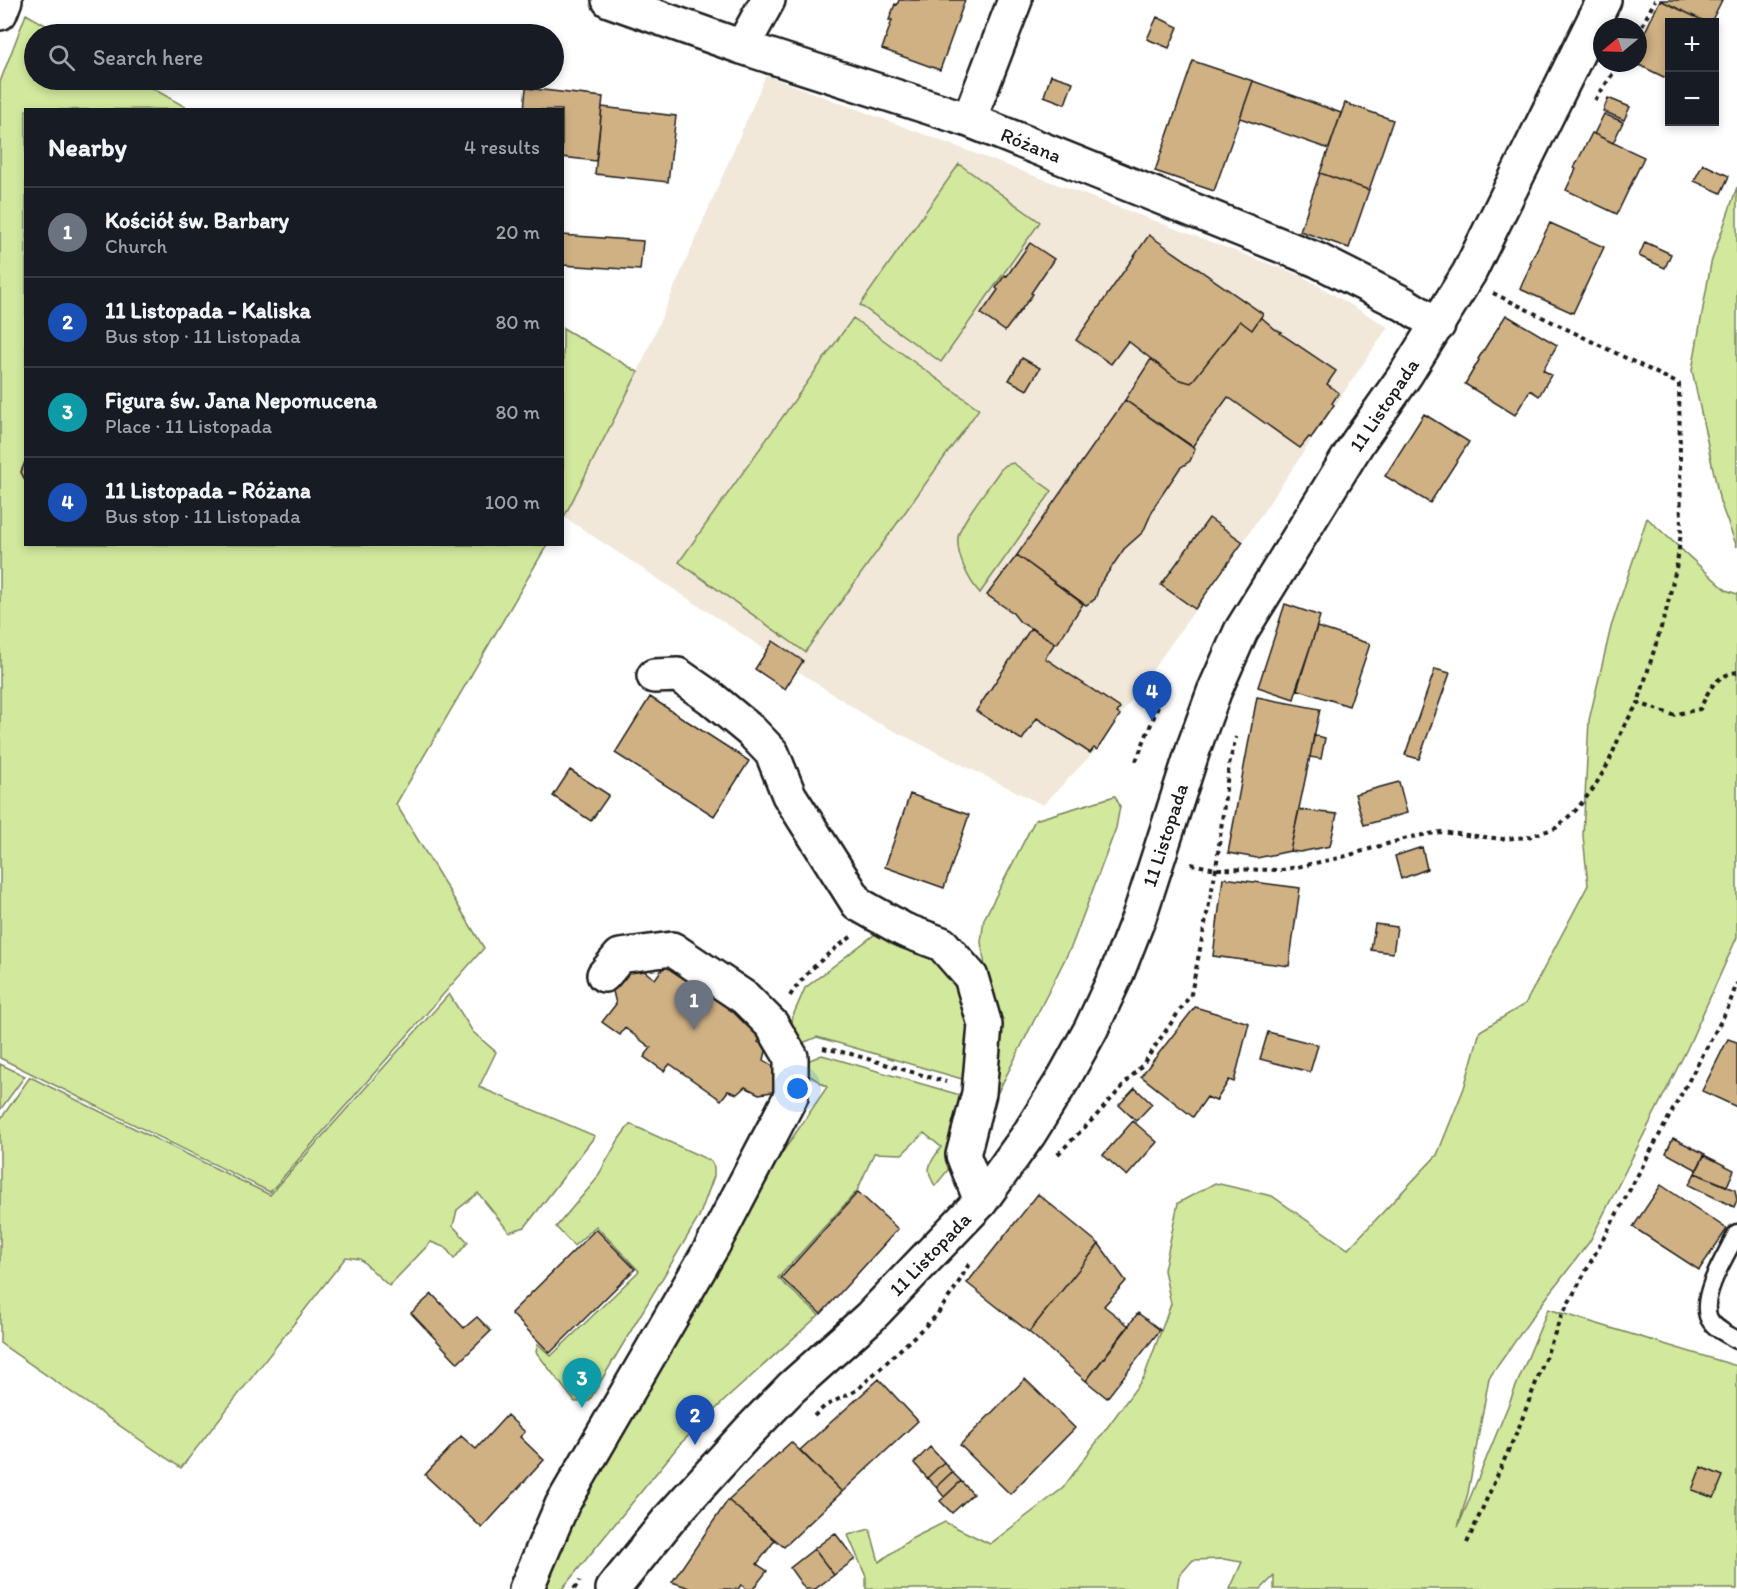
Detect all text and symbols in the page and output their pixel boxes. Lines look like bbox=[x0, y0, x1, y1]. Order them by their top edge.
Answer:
north arrow bbox=[1593, 18, 1647, 72]
map controls bbox=[1665, 18, 1719, 126]
button: + bbox=[1665, 18, 1719, 72]
search box bbox=[24, 24, 564, 90]
icon: search bbox=[45, 41, 78, 74]
text: Search here bbox=[93, 44, 203, 71]
button: − bbox=[1665, 72, 1719, 126]
street label: Różana bbox=[997, 122, 1065, 168]
text: Nearby bbox=[48, 131, 127, 163]
text: 4 results bbox=[464, 135, 540, 159]
text: Kościół św. Barbary bbox=[105, 207, 289, 234]
text: 1 bbox=[63, 220, 72, 244]
text: 20 m bbox=[496, 220, 540, 244]
text: Church bbox=[105, 234, 167, 258]
text: 11 Listopada - Kaliska bbox=[105, 297, 311, 324]
text: 2 bbox=[62, 310, 73, 334]
text: 80 m bbox=[495, 310, 540, 334]
text: Bus stop · 11 Listopada bbox=[105, 324, 301, 348]
street label: 11 Listopada bbox=[1344, 353, 1424, 456]
text: Figura św. Jana Nepomucena bbox=[105, 387, 377, 414]
text: 3 bbox=[62, 400, 73, 424]
text: 80 m bbox=[495, 400, 540, 424]
text: Place · 11 Listopada bbox=[105, 414, 272, 438]
text: 11 Listopada - Różana bbox=[105, 477, 311, 504]
text: 4 bbox=[61, 490, 74, 514]
text: 100 m bbox=[485, 490, 540, 514]
text: Bus stop · 11 Listopada bbox=[105, 504, 301, 528]
pin: 4 bbox=[1132, 672, 1172, 721]
street label: 11 Listopada bbox=[1137, 780, 1193, 890]
pin: 1 bbox=[674, 980, 714, 1030]
your location bbox=[783, 1074, 812, 1103]
street label: 11 Listopada bbox=[884, 1207, 976, 1301]
pin: 3 bbox=[562, 1358, 602, 1408]
pin: 2 bbox=[676, 1396, 714, 1445]

